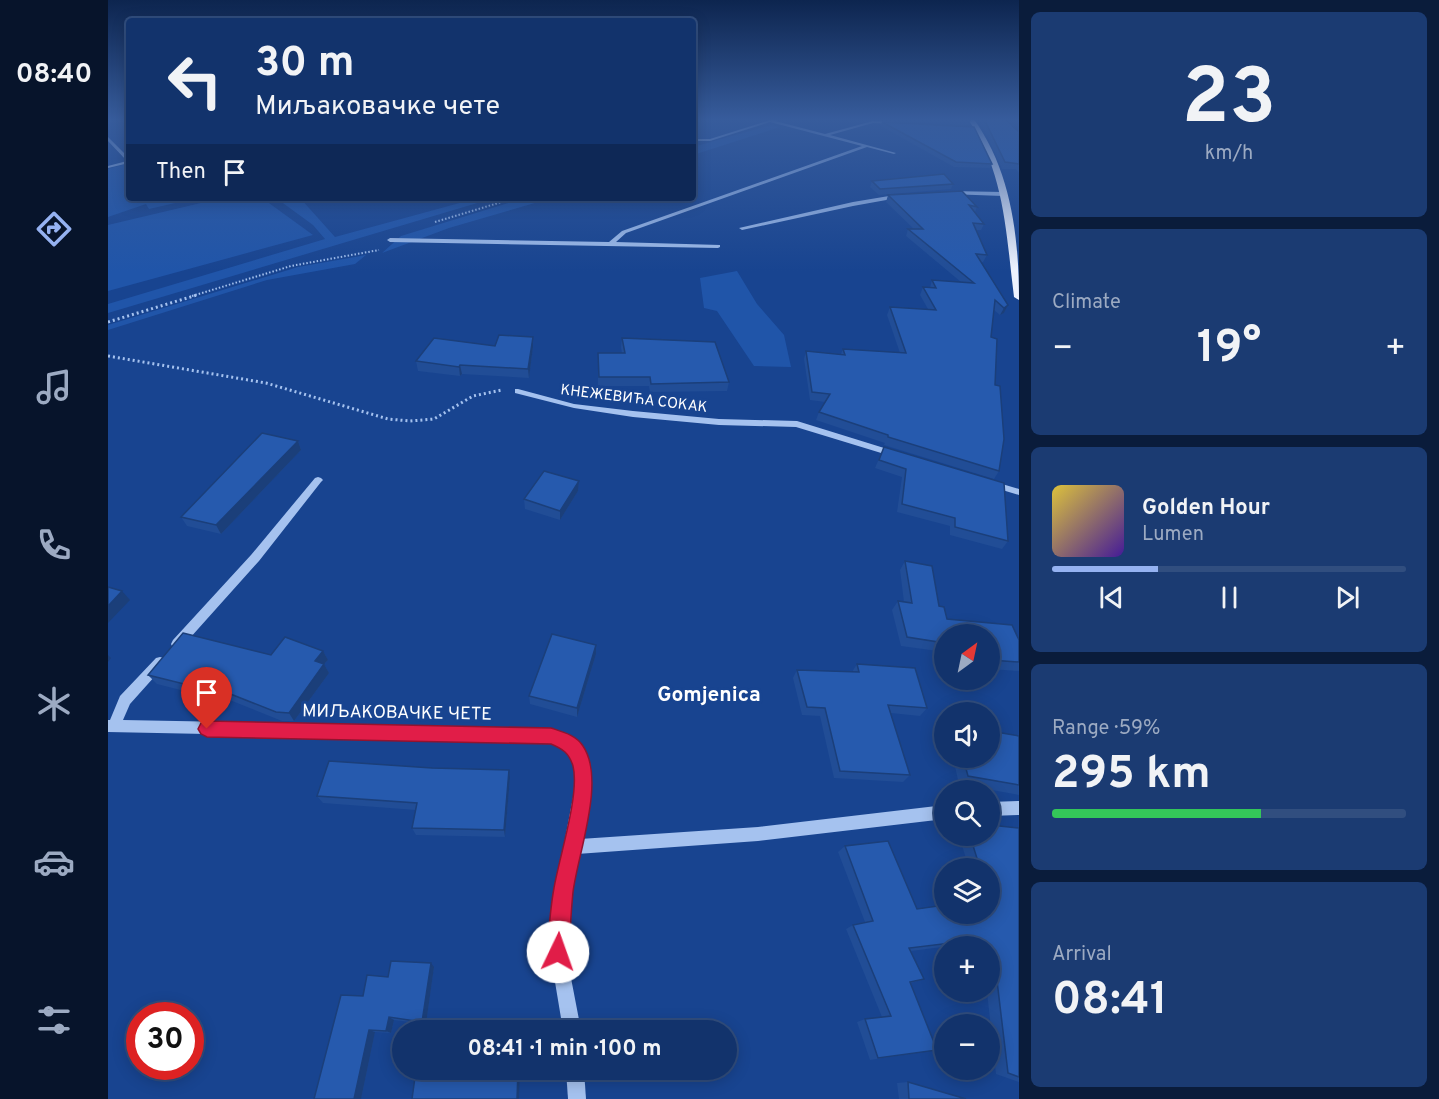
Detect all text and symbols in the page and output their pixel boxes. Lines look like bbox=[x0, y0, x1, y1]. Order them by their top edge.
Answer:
text: 30 m bbox=[255, 38, 354, 91]
icon: left bbox=[156, 42, 234, 120]
text: 23 bbox=[1182, 52, 1276, 151]
text: 08:40 bbox=[16, 58, 92, 92]
text: Миљаковачке чете bbox=[255, 90, 500, 124]
text: km/h bbox=[1205, 141, 1253, 167]
icon: arrive bbox=[218, 156, 251, 189]
text: Then bbox=[156, 159, 206, 186]
icon: directions bbox=[33, 208, 75, 250]
text: Climate bbox=[1052, 290, 1121, 316]
text: 19° bbox=[1197, 321, 1261, 378]
text: − bbox=[1052, 329, 1073, 371]
text: + bbox=[1385, 329, 1406, 371]
icon: music bbox=[33, 366, 75, 408]
street label: КНЕЖЕВИЋА СОКАК bbox=[559, 381, 709, 418]
text: Golden Hour bbox=[1142, 495, 1270, 522]
text: Lumen bbox=[1142, 522, 1204, 548]
icon: phone bbox=[33, 524, 75, 566]
icon: previous bbox=[1095, 581, 1128, 614]
icon: pause bbox=[1213, 581, 1246, 614]
icon: next bbox=[1331, 581, 1364, 614]
north arrow bbox=[934, 624, 1000, 690]
map controls bbox=[934, 624, 1000, 1080]
pin bbox=[181, 667, 232, 729]
icon: arrive bbox=[190, 676, 223, 709]
district label: Gomjenica bbox=[657, 682, 761, 709]
icon: climate bbox=[33, 683, 75, 725]
street label: МИЉАКОВАЧКЕ ЧЕТЕ bbox=[302, 700, 492, 727]
button: sound bbox=[934, 702, 1000, 768]
text: Range · 59% bbox=[1052, 716, 1160, 742]
text: 295 km bbox=[1052, 747, 1211, 804]
button: search bbox=[934, 780, 1000, 846]
icon: car bbox=[33, 841, 75, 883]
button: layers bbox=[934, 858, 1000, 924]
position arrow bbox=[526, 920, 590, 984]
button: + bbox=[934, 936, 1000, 1002]
text: Arrival bbox=[1052, 942, 1112, 968]
text: 08:41 bbox=[1052, 973, 1168, 1030]
icon: filters bbox=[33, 999, 75, 1041]
speed limit sign: 30 bbox=[126, 1002, 204, 1080]
button: − bbox=[934, 1014, 1000, 1080]
text: 08:41 · 1 min · 100 m bbox=[468, 1036, 662, 1063]

